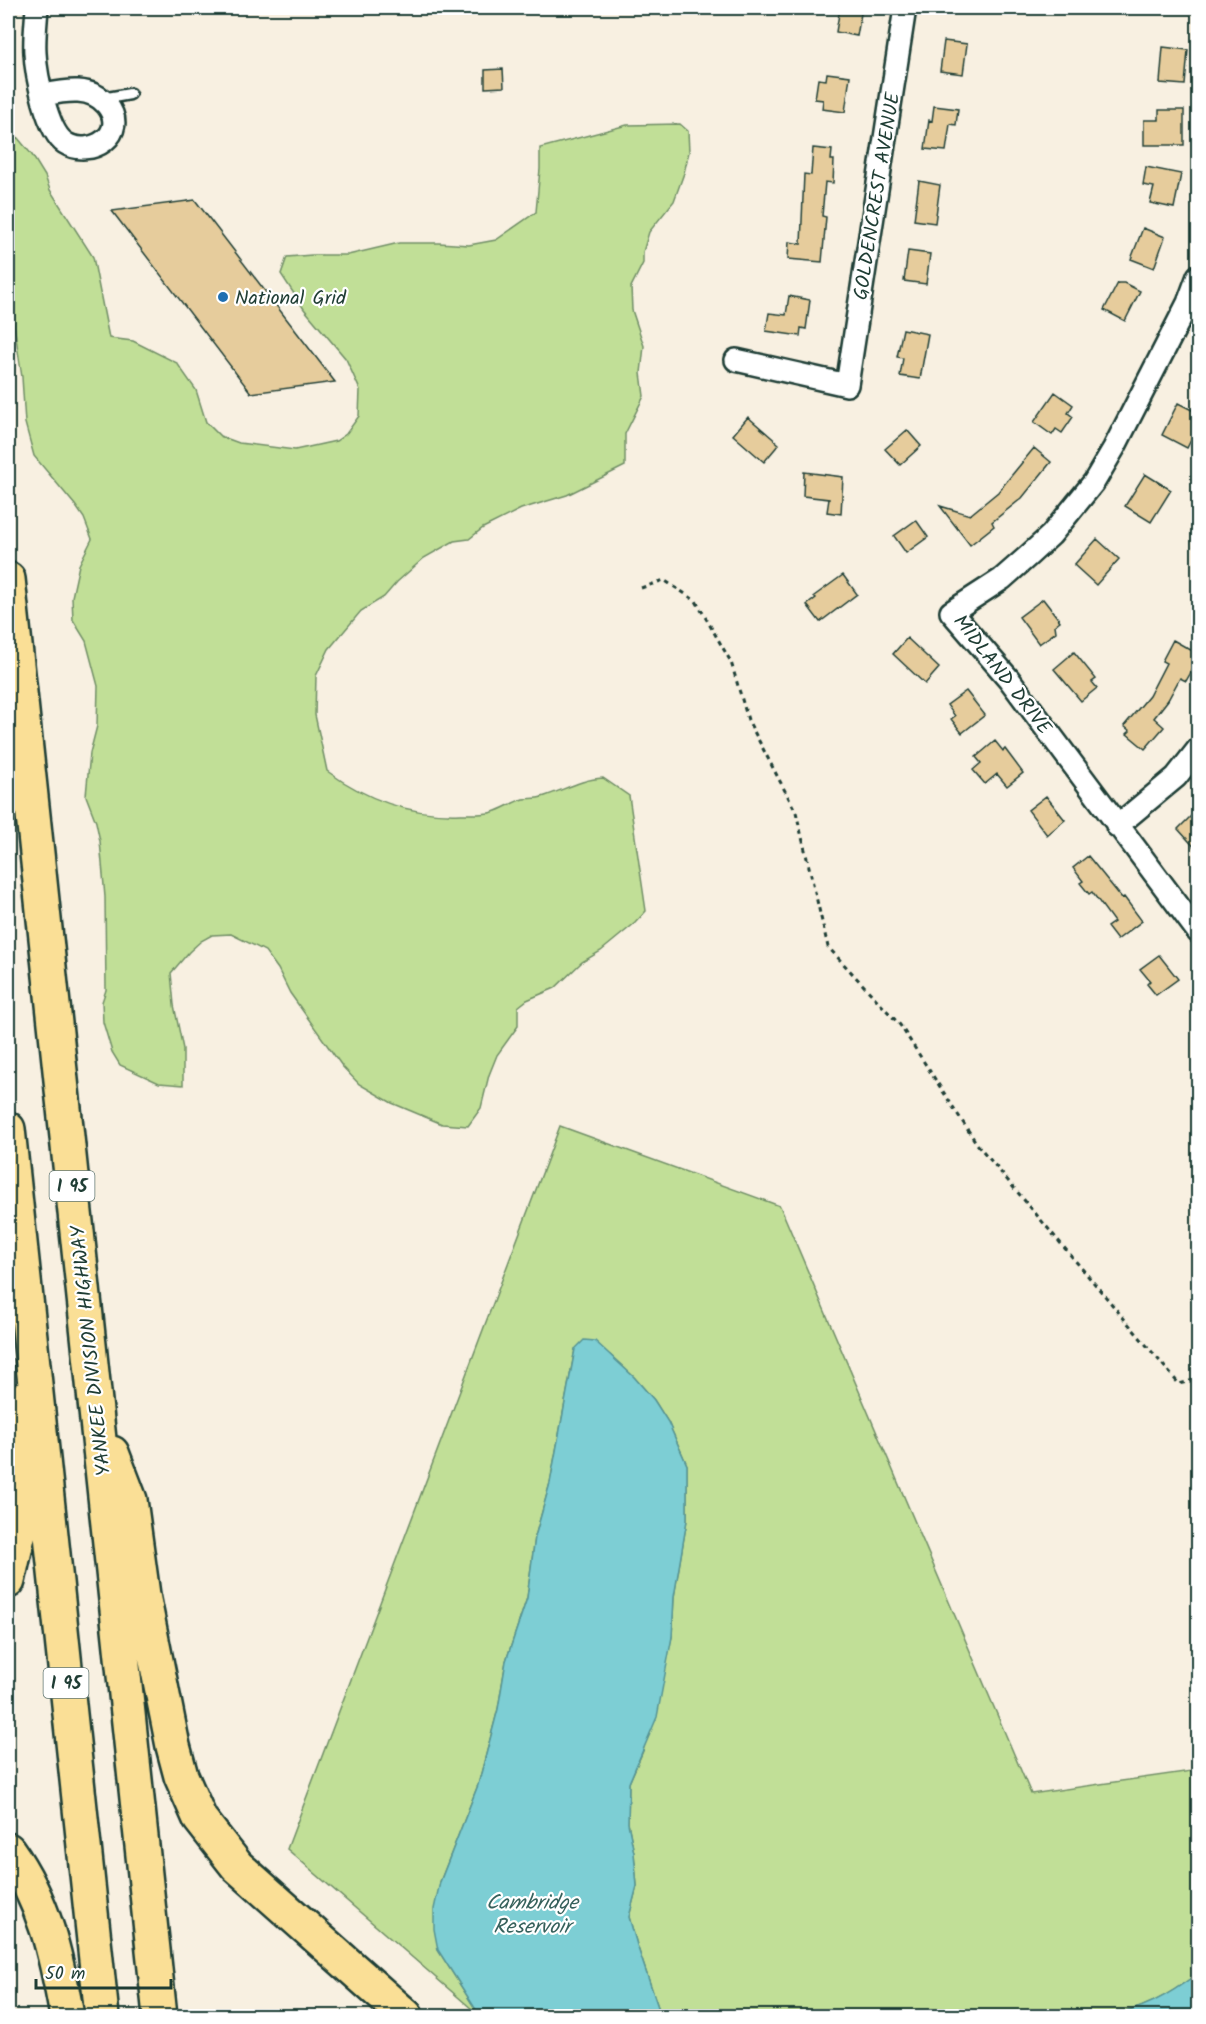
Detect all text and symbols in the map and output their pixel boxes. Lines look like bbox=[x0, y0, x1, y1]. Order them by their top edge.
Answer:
street label: GOLDENCREST AVENUE bbox=[846, 89, 910, 302]
place label: National Grid bbox=[235, 283, 347, 315]
marker: National Grid bbox=[216, 290, 230, 304]
street label: MIDLAND DRIVE bbox=[944, 608, 1060, 743]
road number: I 95 bbox=[50, 1171, 94, 1201]
street label: YANKEE DIVISION HIGHWAY bbox=[63, 1223, 121, 1478]
road number: I 95 bbox=[44, 1668, 88, 1698]
water label: Cambridge Reservoir bbox=[486, 1887, 581, 1944]
scale bar bbox=[36, 1952, 171, 1990]
text: 50 m bbox=[45, 1960, 85, 1989]

